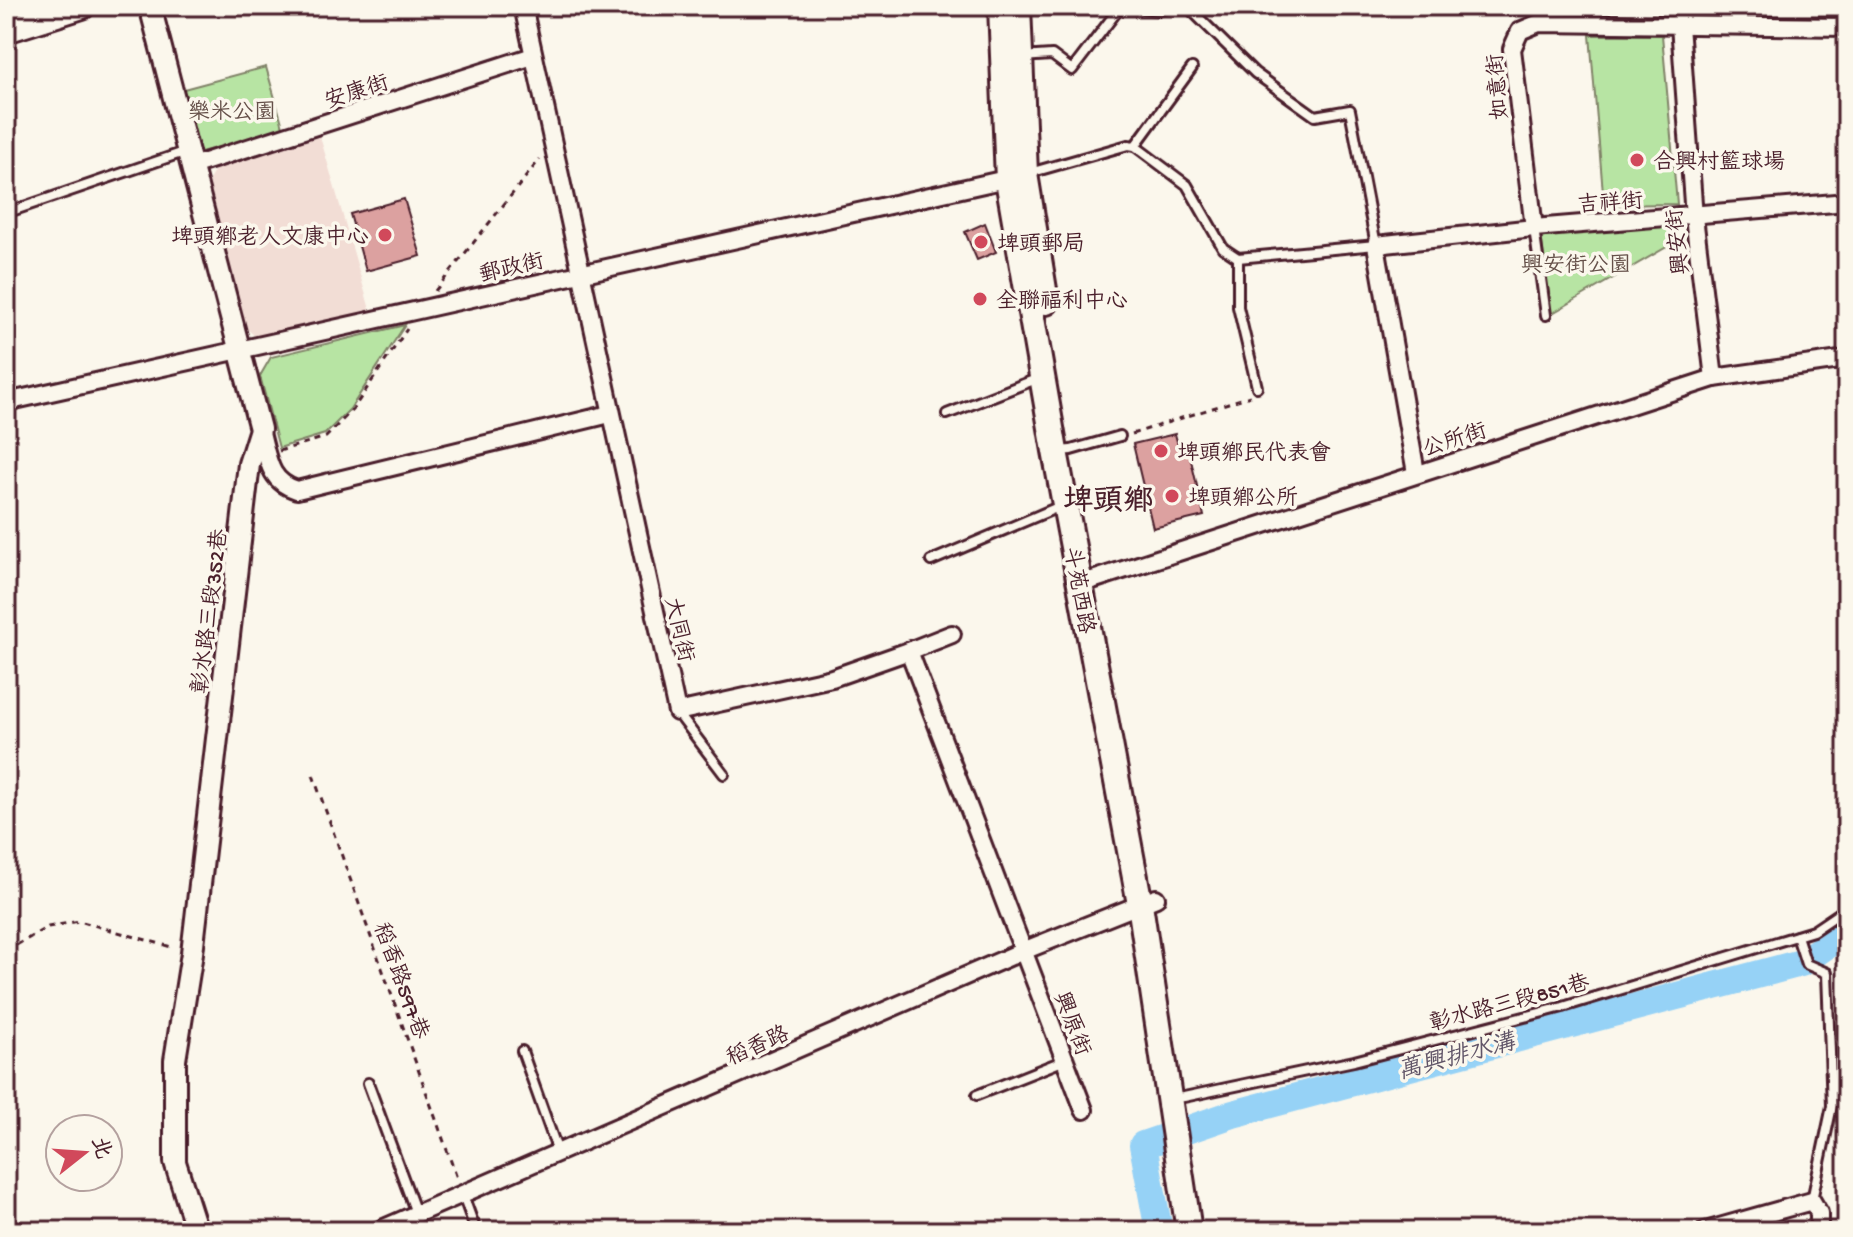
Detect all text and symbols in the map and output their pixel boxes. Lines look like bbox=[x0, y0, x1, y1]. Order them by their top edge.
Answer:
street label: 如意街 bbox=[1483, 53, 1516, 121]
street label: 安康街 bbox=[322, 70, 393, 116]
park label: 樂米公園 bbox=[188, 99, 276, 127]
place label: 合興村籃球場 bbox=[1653, 149, 1785, 177]
marker: 合興村籃球場 bbox=[1628, 151, 1646, 169]
street label: 吉祥街 bbox=[1576, 189, 1644, 220]
street label: 興安街 bbox=[1663, 207, 1696, 276]
place label: 埤頭鄉老人文康中心 bbox=[171, 224, 369, 252]
marker: 埤頭鄉老人文康中心 bbox=[376, 226, 394, 244]
place label: 埤頭郵局 bbox=[997, 232, 1085, 259]
marker: 埤頭郵局 bbox=[972, 233, 990, 251]
street label: 郵政街 bbox=[477, 249, 547, 290]
park label: 興安街公園 bbox=[1521, 253, 1631, 280]
place label: 全聯福利中心 bbox=[996, 288, 1128, 316]
marker: 全聯福利中心 bbox=[971, 290, 989, 308]
street label: 公所街 bbox=[1420, 418, 1491, 464]
place label: 埤頭鄉民代表會 bbox=[1177, 440, 1331, 468]
marker: 埤頭鄉民代表會 bbox=[1152, 442, 1170, 460]
district label: 埤頭鄉 bbox=[1063, 484, 1153, 521]
place label: 埤頭鄉公所 bbox=[1188, 486, 1298, 513]
marker: 埤頭鄉公所 bbox=[1163, 487, 1181, 505]
street label: 彰水路三段352巷 bbox=[187, 527, 235, 695]
street label: 斗苑西路 bbox=[1057, 545, 1099, 636]
street label: 大同街 bbox=[657, 595, 698, 665]
street label: 稻香路597巷 bbox=[366, 919, 434, 1043]
street label: 彰水路三段851巷 bbox=[1427, 969, 1593, 1039]
street label: 興原街 bbox=[1046, 989, 1095, 1060]
street label: 稻香路 bbox=[722, 1021, 794, 1073]
water label: 萬興排水溝 bbox=[1395, 1027, 1521, 1088]
north arrow bbox=[44, 1113, 124, 1193]
text: 北 bbox=[84, 1134, 115, 1163]

